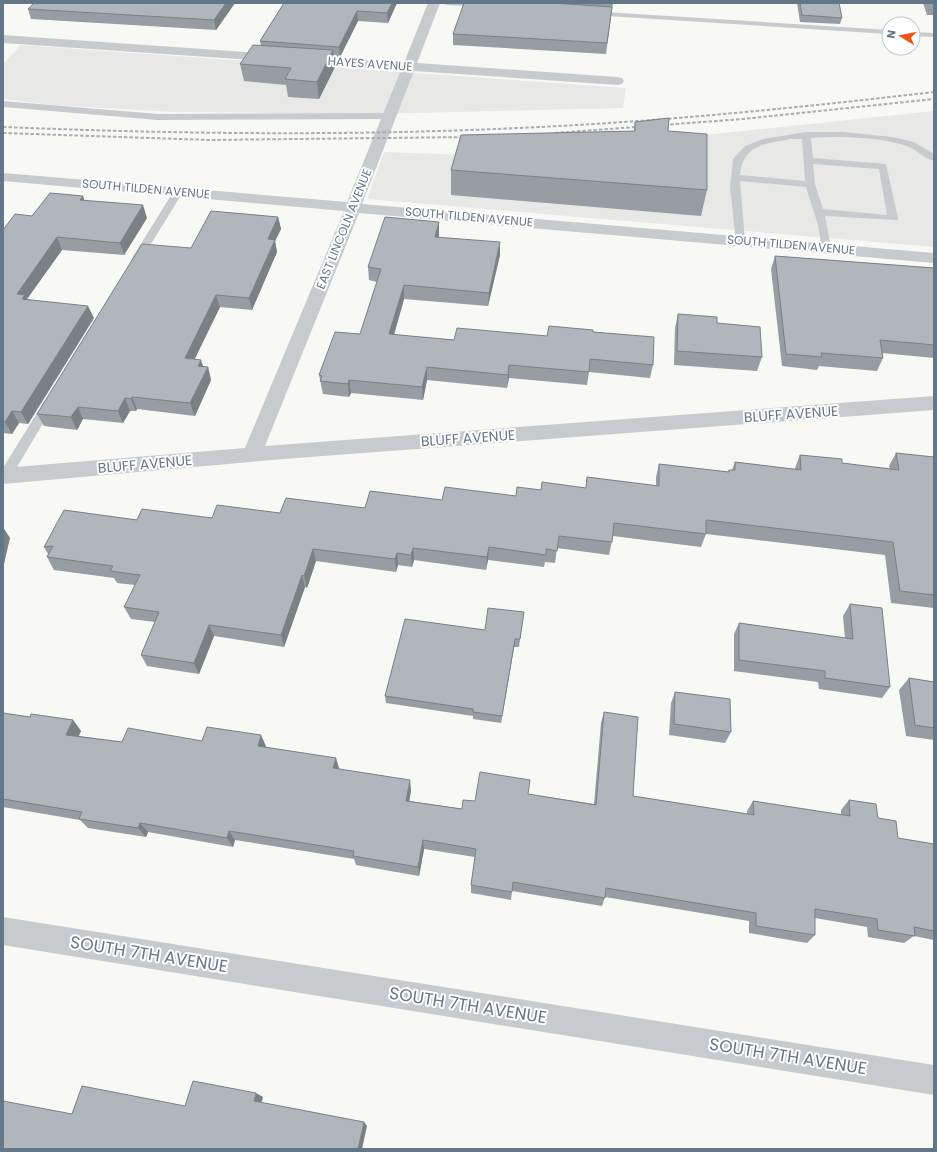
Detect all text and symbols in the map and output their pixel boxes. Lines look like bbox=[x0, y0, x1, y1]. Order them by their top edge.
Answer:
north arrow bbox=[881, 16, 921, 56]
text: N bbox=[883, 29, 900, 40]
street label: HAYES AVENUE bbox=[327, 52, 413, 75]
street label: EAST LINCOLN AVENUE bbox=[312, 166, 375, 291]
street label: SOUTH TILDEN AVENUE bbox=[81, 174, 211, 203]
street label: SOUTH TILDEN AVENUE bbox=[404, 202, 534, 231]
street label: SOUTH TILDEN AVENUE bbox=[726, 230, 856, 259]
street label: BLUFF AVENUE bbox=[743, 401, 839, 427]
street label: BLUFF AVENUE bbox=[420, 425, 516, 451]
street label: BLUFF AVENUE bbox=[97, 450, 193, 478]
street label: SOUTH 7TH AVENUE bbox=[69, 930, 229, 978]
street label: SOUTH 7TH AVENUE bbox=[388, 981, 548, 1029]
street label: SOUTH 7TH AVENUE bbox=[708, 1032, 868, 1080]

